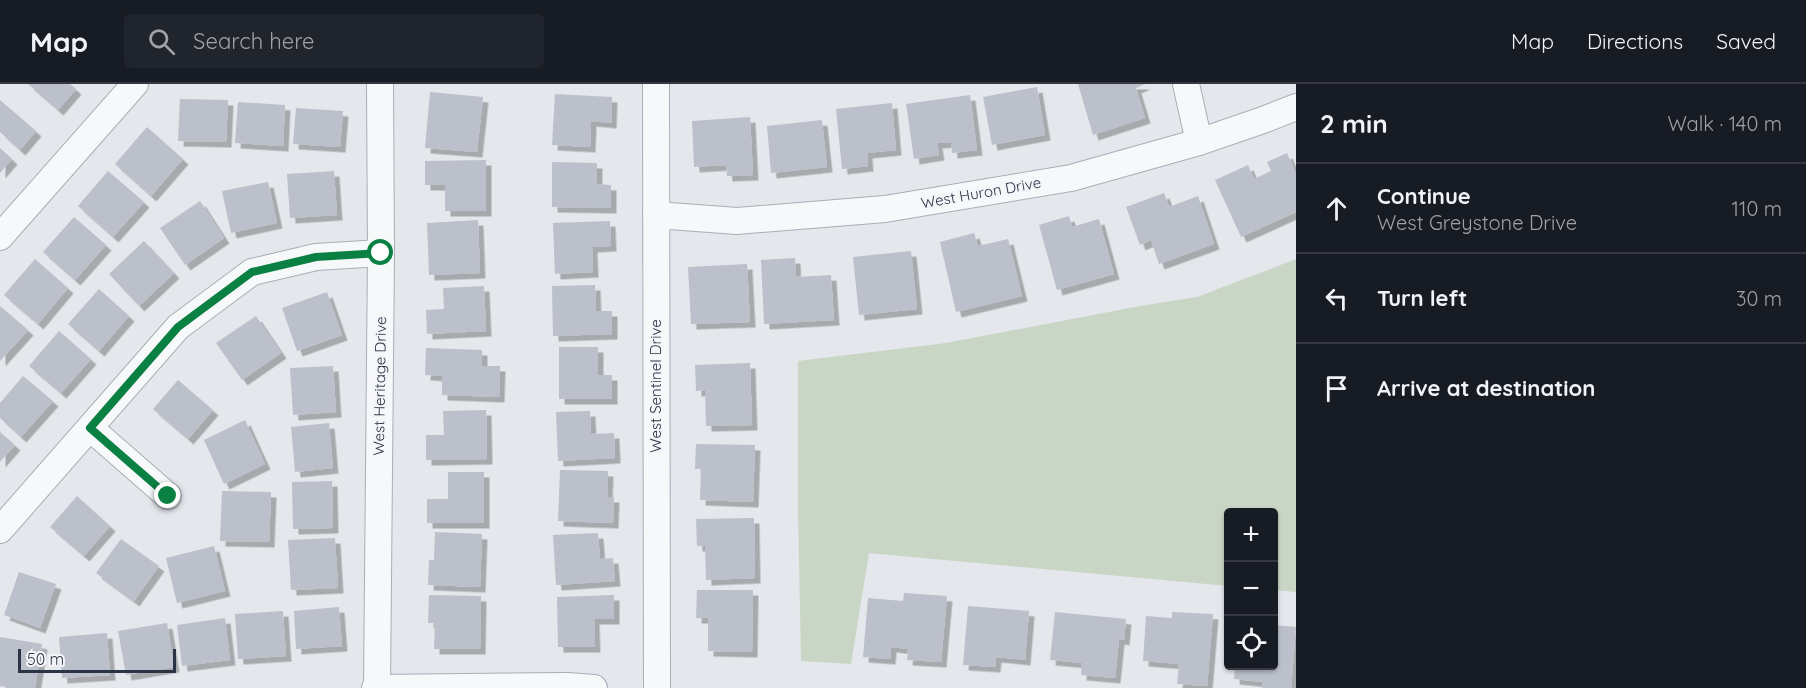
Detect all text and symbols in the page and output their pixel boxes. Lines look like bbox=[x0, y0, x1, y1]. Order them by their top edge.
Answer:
search box bbox=[124, 14, 544, 68]
text: Map bbox=[30, 24, 88, 59]
icon: search bbox=[145, 25, 178, 58]
text: Search here bbox=[193, 27, 315, 55]
text: Map bbox=[1511, 28, 1554, 54]
text: Directions bbox=[1587, 28, 1683, 54]
text: Saved bbox=[1716, 28, 1776, 54]
text: 2 min bbox=[1320, 107, 1388, 140]
text: Walk · 140 m bbox=[1667, 111, 1782, 136]
street label: West Huron Drive bbox=[919, 173, 1042, 212]
text: Continue bbox=[1377, 182, 1471, 210]
icon: ahead bbox=[1320, 192, 1353, 225]
text: 110 m bbox=[1732, 196, 1782, 221]
text: West Greystone Drive bbox=[1377, 210, 1577, 235]
route start bbox=[367, 239, 393, 265]
icon: left bbox=[1320, 282, 1353, 315]
text: Turn left bbox=[1377, 284, 1467, 312]
text: 30 m bbox=[1736, 286, 1782, 311]
street label: West Heritage Drive bbox=[369, 316, 390, 456]
street label: West Sentinel Drive bbox=[646, 319, 665, 453]
icon: arrive bbox=[1320, 372, 1353, 405]
text: Arrive at destination bbox=[1377, 374, 1595, 402]
route end bbox=[154, 482, 180, 508]
map controls bbox=[1224, 508, 1278, 670]
button: + bbox=[1224, 508, 1278, 562]
button: − bbox=[1224, 562, 1278, 616]
button: locate bbox=[1224, 616, 1278, 670]
scale bar bbox=[18, 646, 176, 674]
text: 50 m bbox=[27, 649, 64, 669]

